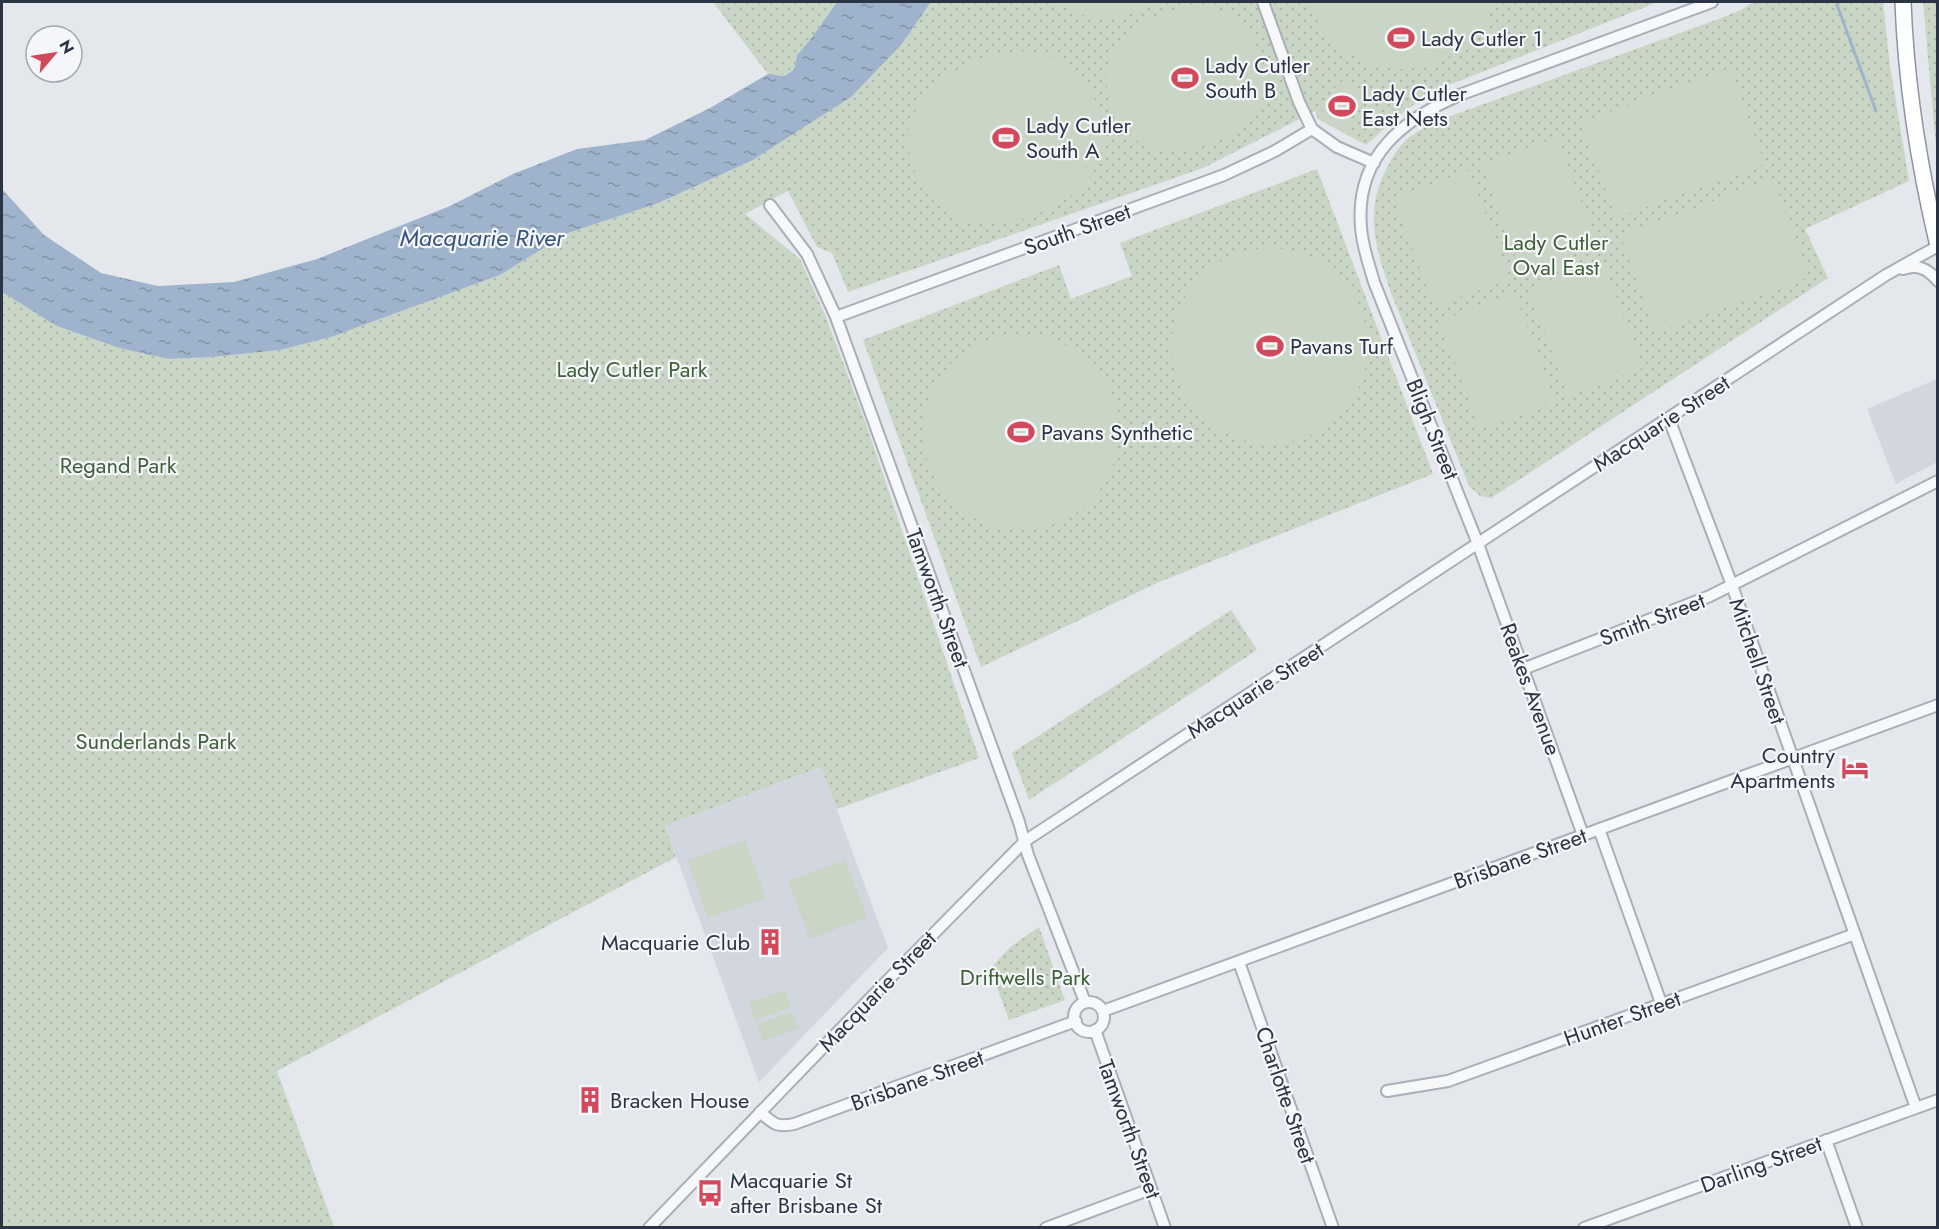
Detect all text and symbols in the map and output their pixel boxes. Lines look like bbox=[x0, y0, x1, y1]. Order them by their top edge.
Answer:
place label: Lady Cutler 1 bbox=[1421, 22, 1543, 54]
sports icon: Lady Cutler 1 bbox=[1386, 23, 1416, 53]
north arrow bbox=[24, 24, 84, 84]
text: N bbox=[54, 36, 80, 58]
place label: Lady Cutler South B bbox=[1205, 49, 1311, 106]
sports icon: Lady Cutler South B bbox=[1170, 63, 1200, 93]
place label: Lady Cutler East Nets bbox=[1362, 77, 1468, 134]
sports icon: Lady Cutler East Nets bbox=[1327, 91, 1357, 121]
place label: Lady Cutler South A bbox=[1026, 109, 1132, 166]
sports icon: Lady Cutler South A bbox=[991, 123, 1021, 153]
street label: South Street bbox=[1019, 195, 1136, 263]
water label: Macquarie River bbox=[400, 220, 566, 255]
park label: Lady Cutler Oval East bbox=[1503, 226, 1609, 283]
place label: Pavans Turf bbox=[1290, 330, 1394, 362]
sports icon: Pavans Turf bbox=[1255, 331, 1285, 361]
park label: Lady Cutler Park bbox=[557, 353, 708, 385]
street label: Macquarie Street bbox=[1586, 366, 1736, 479]
street label: Bligh Street bbox=[1398, 374, 1468, 485]
place label: Pavans Synthetic bbox=[1041, 416, 1193, 448]
sports icon: Pavans Synthetic bbox=[1006, 417, 1036, 447]
park label: Regand Park bbox=[60, 449, 177, 481]
street label: Tamworth Street bbox=[898, 524, 978, 673]
street label: Smith Street bbox=[1595, 584, 1710, 654]
street label: Mitchell Street bbox=[1721, 594, 1795, 729]
street label: Reakes Avenue bbox=[1492, 618, 1570, 760]
street label: Macquarie Street bbox=[1180, 633, 1330, 746]
park label: Sunderlands Park bbox=[76, 725, 237, 757]
place label: Country Apartments bbox=[1730, 739, 1835, 796]
hotel icon: Country Apartments bbox=[1840, 753, 1870, 783]
street label: Brisbane Street bbox=[1449, 819, 1592, 897]
street label: Macquarie Street bbox=[811, 923, 944, 1059]
place label: Macquarie Club bbox=[601, 926, 750, 958]
building icon: Macquarie Club bbox=[755, 927, 785, 957]
park label: Driftwells Park bbox=[960, 961, 1091, 993]
street label: Hunter Street bbox=[1559, 982, 1685, 1054]
street label: Charlotte Street bbox=[1248, 1022, 1325, 1168]
street label: Brisbane Street bbox=[846, 1041, 989, 1119]
street label: Tamworth Street bbox=[1090, 1055, 1170, 1204]
place label: Bracken House bbox=[610, 1084, 749, 1116]
building icon: Bracken House bbox=[575, 1085, 605, 1115]
street label: Darling Street bbox=[1696, 1127, 1827, 1201]
place label: Macquarie St after Brisbane St bbox=[730, 1164, 883, 1221]
bus stop icon: Macquarie St after Brisbane St bbox=[695, 1178, 725, 1208]

